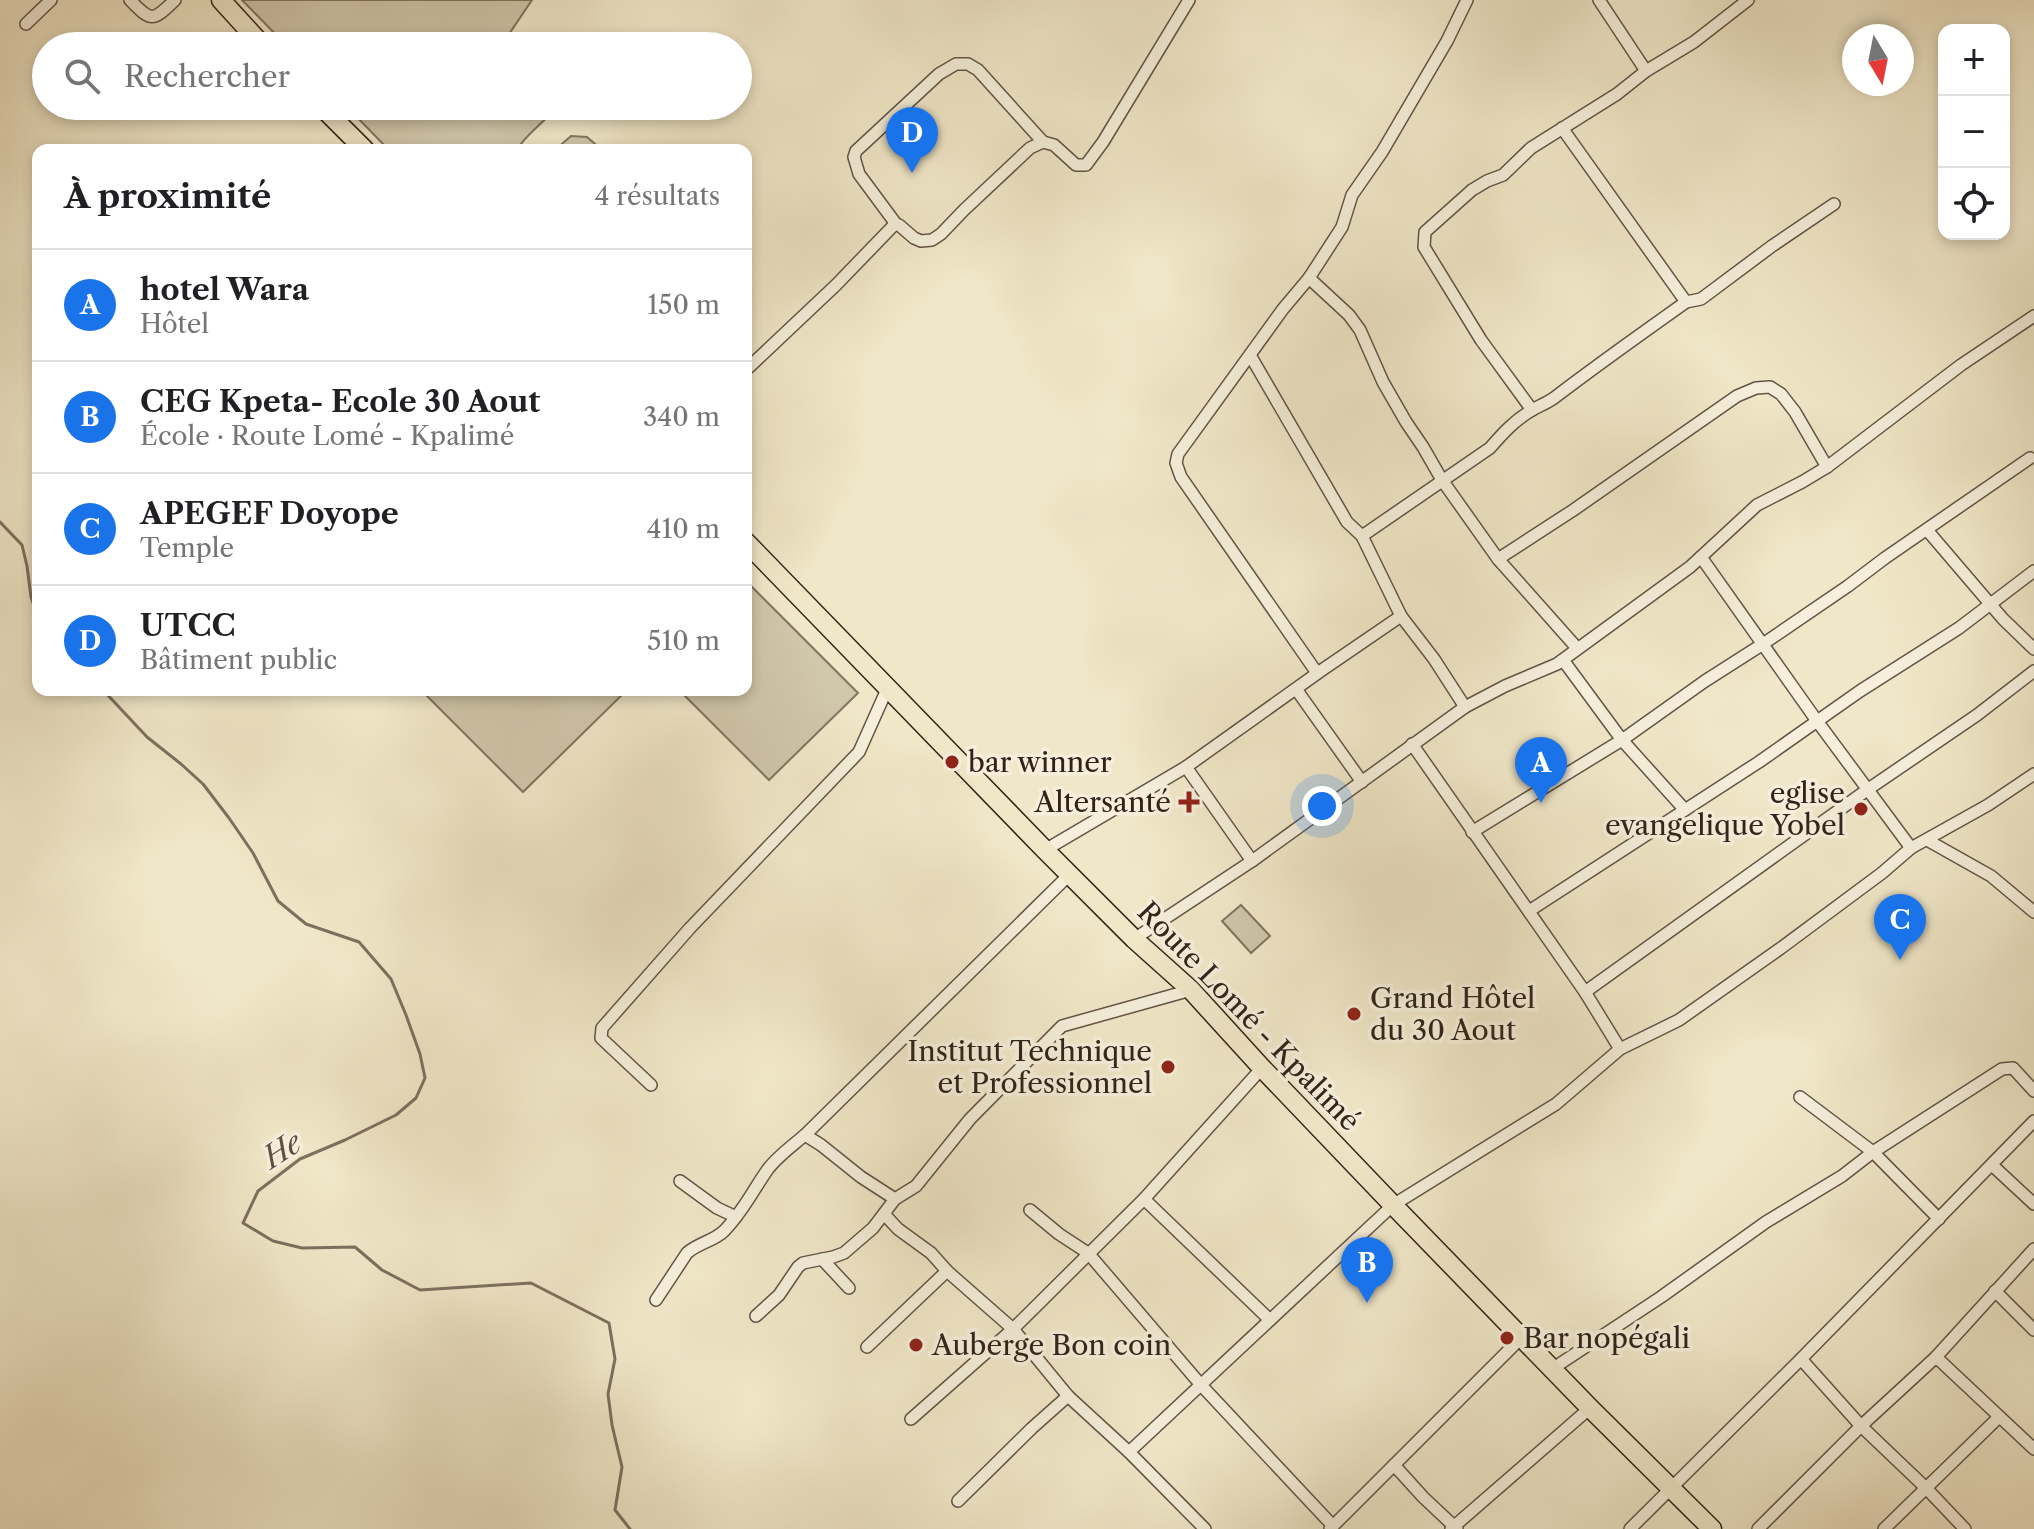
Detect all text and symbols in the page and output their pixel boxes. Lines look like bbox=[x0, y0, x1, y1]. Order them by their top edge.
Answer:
north arrow bbox=[1842, 24, 1914, 96]
map controls bbox=[1938, 24, 2010, 240]
button: + bbox=[1938, 24, 2010, 96]
search box bbox=[32, 32, 752, 120]
icon: search bbox=[60, 54, 104, 98]
text: Rechercher bbox=[124, 58, 290, 95]
button: − bbox=[1938, 96, 2010, 168]
pin: D bbox=[886, 107, 938, 173]
button: locate bbox=[1938, 168, 2010, 240]
text: À proximité bbox=[64, 175, 271, 217]
text: 4 résultats bbox=[594, 180, 720, 212]
text: hotel Wara bbox=[140, 271, 309, 308]
text: A bbox=[80, 289, 100, 321]
text: 150 m bbox=[647, 289, 720, 321]
text: Hôtel bbox=[140, 308, 209, 340]
text: CEG Kpeta- Ecole 30 Aout bbox=[140, 383, 540, 420]
text: B bbox=[80, 401, 100, 433]
text: 340 m bbox=[643, 401, 720, 433]
text: École · Route Lomé - Kpalimé bbox=[140, 420, 514, 452]
text: APEGEF Doyope bbox=[140, 495, 399, 532]
text: C bbox=[80, 513, 100, 545]
text: 410 m bbox=[646, 513, 720, 545]
text: Temple bbox=[140, 532, 234, 564]
text: UTCC bbox=[140, 607, 236, 644]
text: D bbox=[79, 625, 101, 657]
text: 510 m bbox=[647, 625, 720, 657]
text: Bâtiment public bbox=[140, 644, 337, 676]
pin: A bbox=[1515, 737, 1567, 803]
place label: bar winner bbox=[968, 745, 1112, 779]
marker: bar winner bbox=[943, 753, 961, 771]
place label: eglise evangelique Yobel bbox=[1605, 776, 1845, 842]
place label: Altersanté bbox=[1034, 785, 1171, 819]
your location bbox=[1302, 786, 1342, 826]
marker: Altersanté bbox=[1178, 791, 1200, 813]
marker: eglise evangelique Yobel bbox=[1852, 800, 1870, 818]
street label: Route Lomé - Kpalimé bbox=[1131, 894, 1367, 1138]
pin: C bbox=[1874, 894, 1926, 960]
place label: Grand Hôtel du 30 Aout bbox=[1370, 981, 1535, 1047]
marker: Grand Hôtel du 30 Aout bbox=[1345, 1005, 1363, 1023]
place label: Institut Technique et Professionnel bbox=[908, 1034, 1152, 1100]
marker: Institut Technique et Professionnel bbox=[1159, 1058, 1177, 1076]
water label: He bbox=[254, 1123, 310, 1177]
pin: B bbox=[1341, 1237, 1393, 1303]
place label: Bar nopégali bbox=[1523, 1321, 1690, 1355]
place label: Auberge Bon coin bbox=[931, 1328, 1171, 1362]
marker: Bar nopégali bbox=[1498, 1329, 1516, 1347]
marker: Auberge Bon coin bbox=[907, 1336, 925, 1354]

